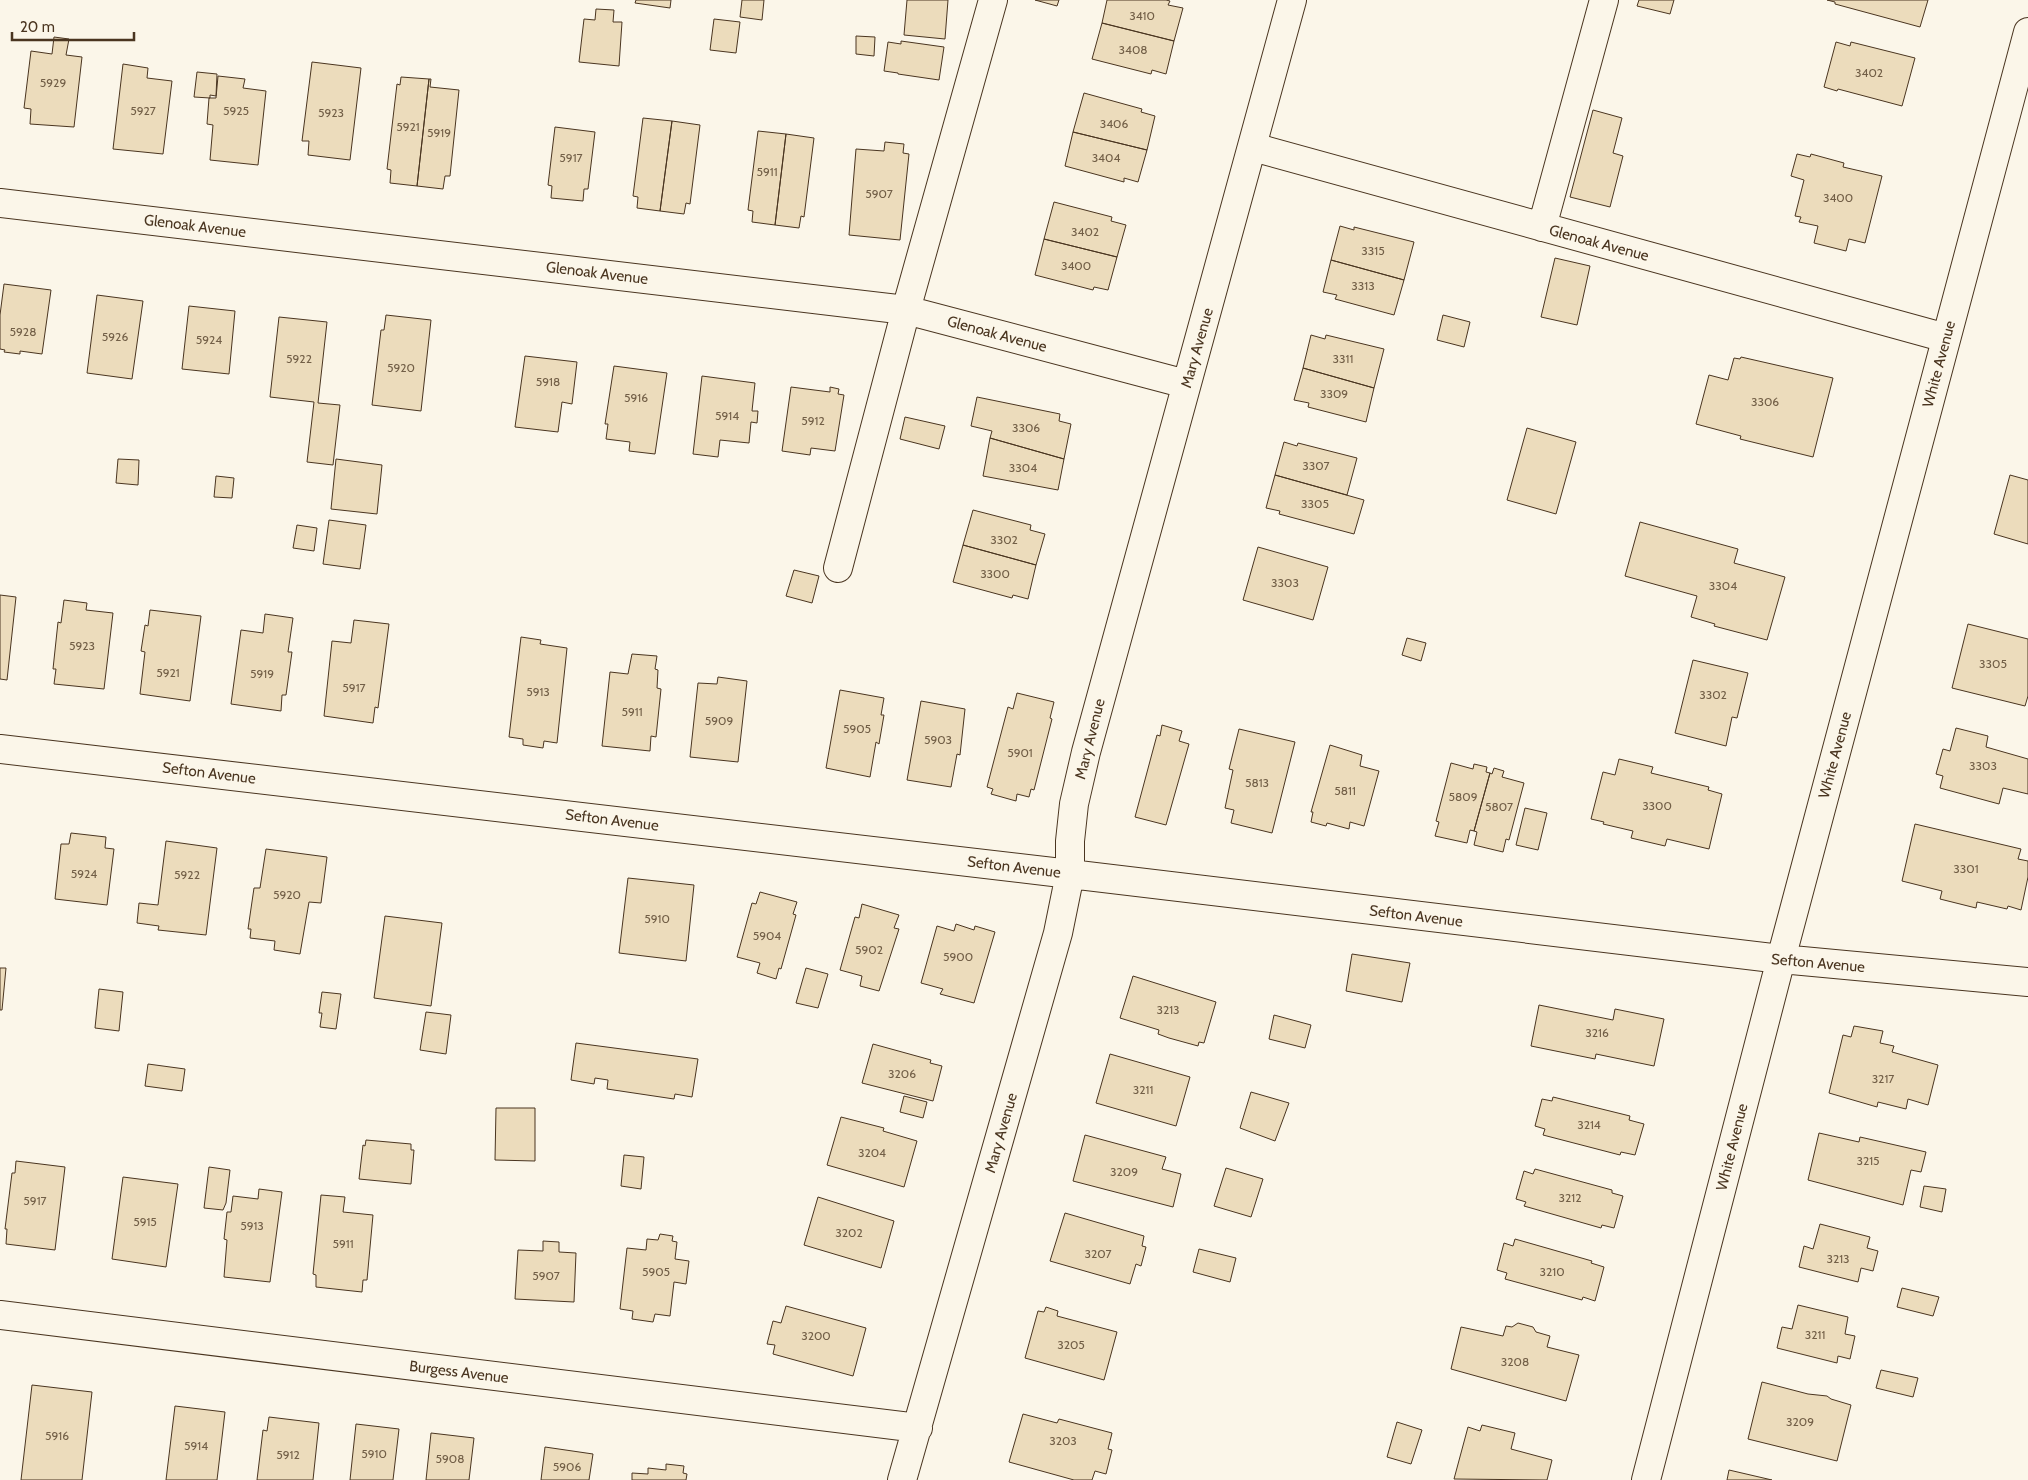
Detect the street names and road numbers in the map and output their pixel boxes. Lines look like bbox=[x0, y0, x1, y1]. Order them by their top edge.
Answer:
street label: Glenoak Avenue bbox=[143, 211, 247, 241]
street label: Glenoak Avenue bbox=[1547, 221, 1651, 265]
street label: Glenoak Avenue bbox=[545, 258, 649, 288]
street label: Mary Avenue bbox=[1177, 306, 1217, 390]
street label: Glenoak Avenue bbox=[945, 312, 1049, 356]
street label: White Avenue bbox=[1919, 318, 1959, 409]
street label: Mary Avenue bbox=[1071, 696, 1109, 781]
street label: White Avenue bbox=[1815, 709, 1855, 800]
street label: Sefton Avenue bbox=[161, 758, 257, 788]
street label: Sefton Avenue bbox=[564, 805, 660, 835]
street label: Sefton Avenue bbox=[966, 852, 1062, 882]
street label: Sefton Avenue bbox=[1368, 901, 1464, 931]
street label: Sefton Avenue bbox=[1770, 950, 1866, 976]
street label: Mary Avenue bbox=[981, 1091, 1021, 1175]
street label: White Avenue bbox=[1712, 1101, 1752, 1192]
street label: Burgess Avenue bbox=[408, 1357, 510, 1387]

